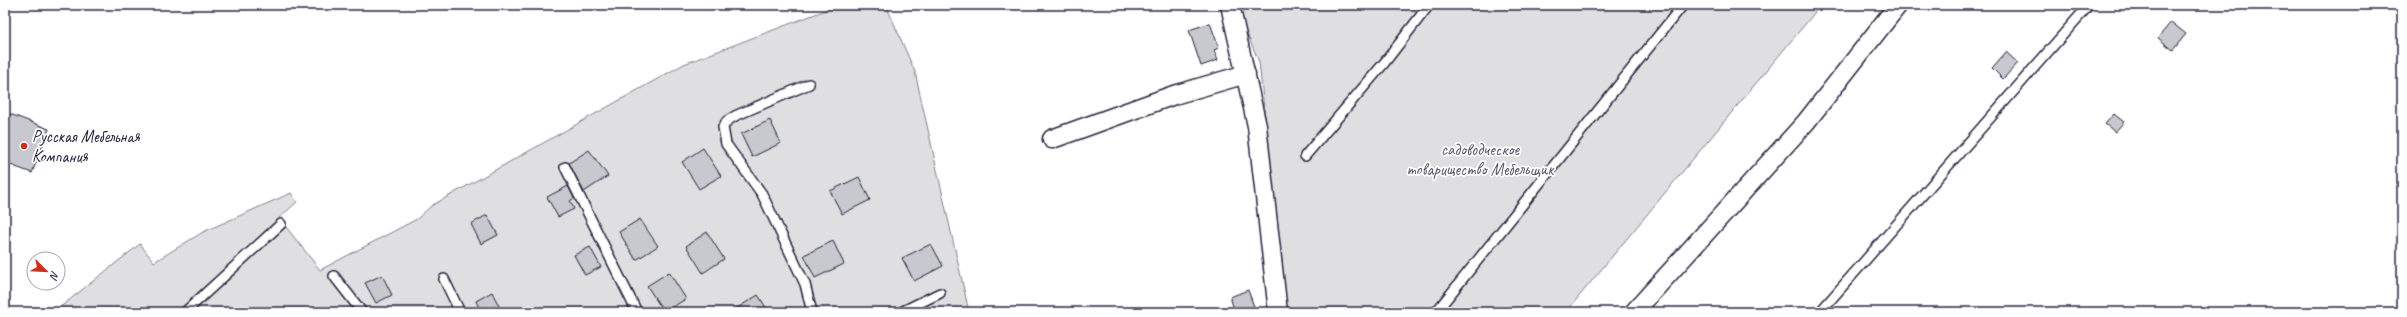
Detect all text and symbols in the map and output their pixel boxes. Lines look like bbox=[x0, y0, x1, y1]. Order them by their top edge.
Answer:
place label: Русская Мебельная Компания bbox=[32, 126, 141, 167]
park label: садоводческое товарищество Мебельщик bbox=[1407, 139, 1555, 180]
marker: Русская Мебельная Компания bbox=[19, 141, 29, 151]
north arrow bbox=[26, 251, 66, 291]
text: N bbox=[46, 269, 63, 283]

